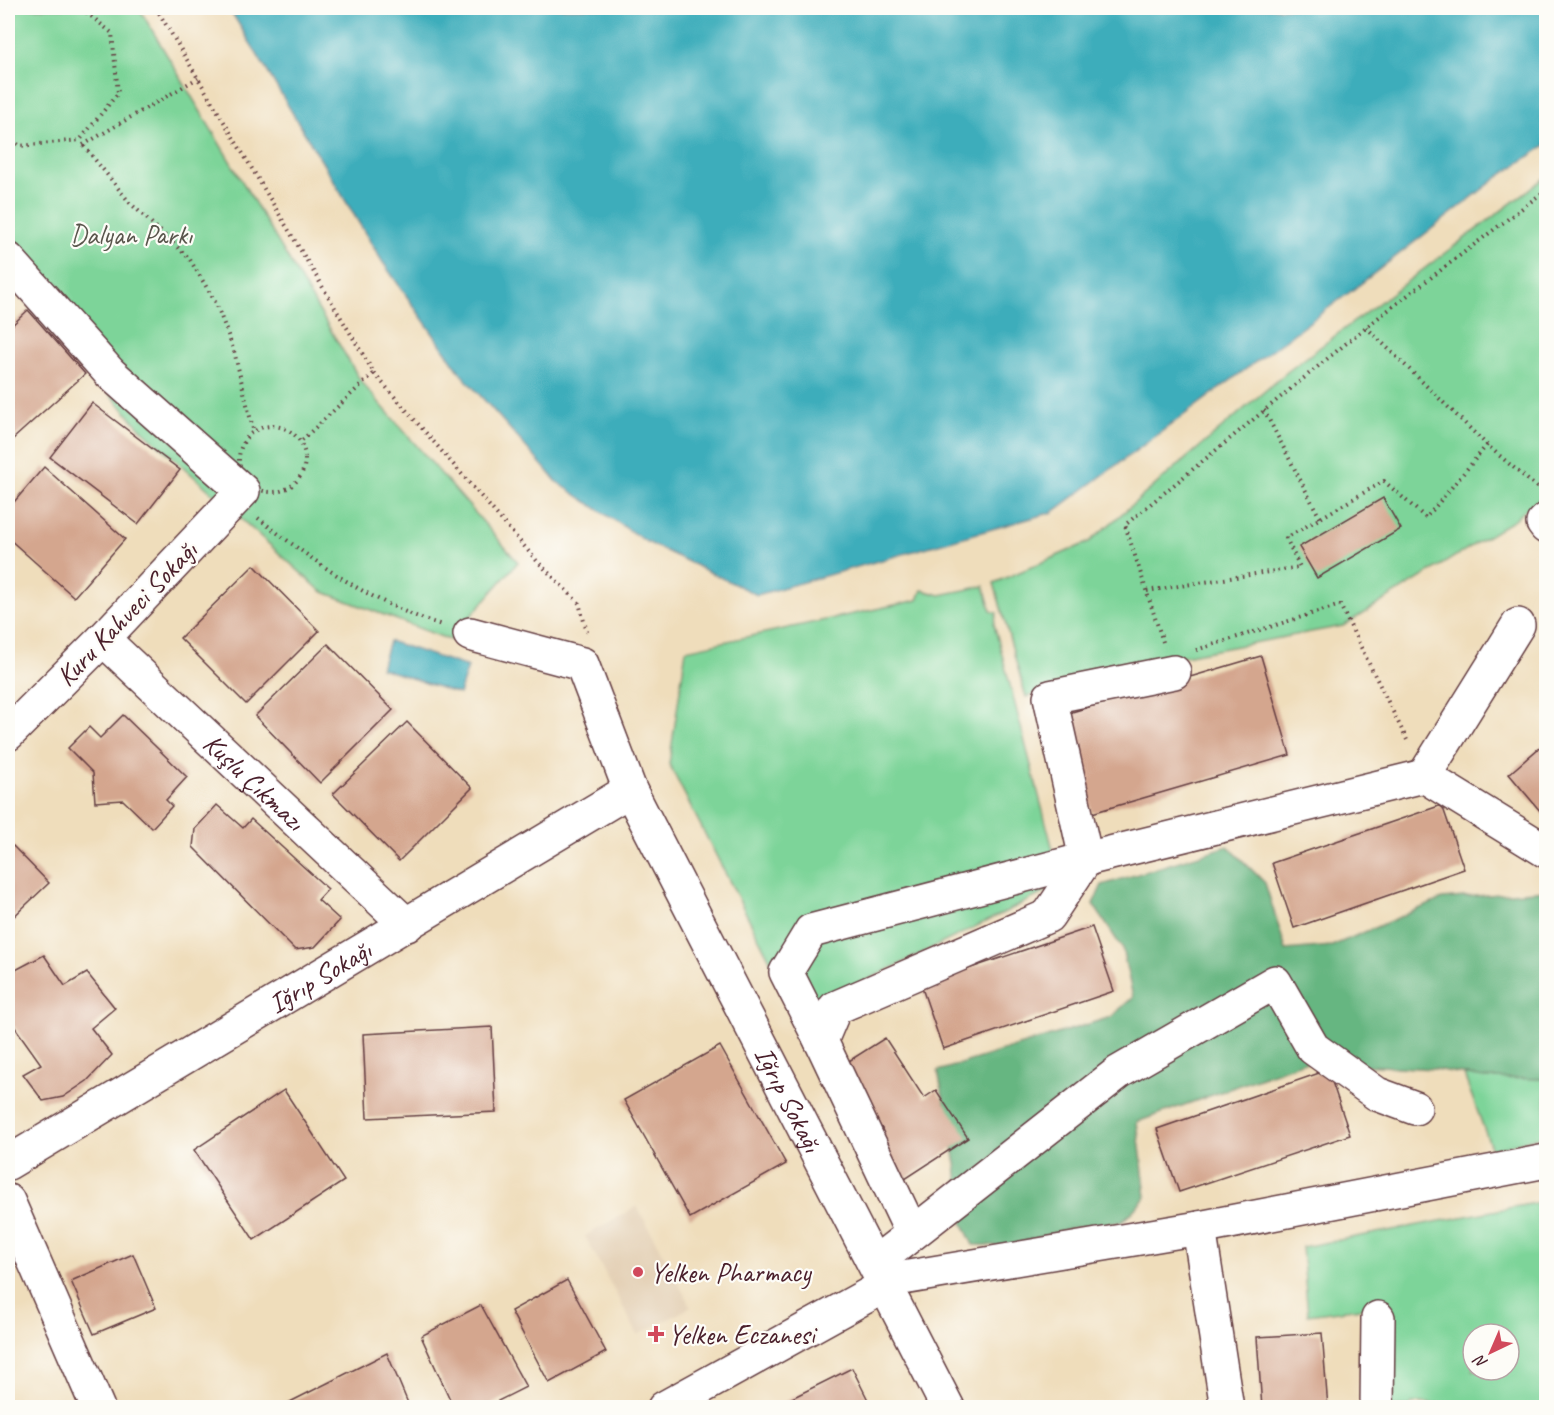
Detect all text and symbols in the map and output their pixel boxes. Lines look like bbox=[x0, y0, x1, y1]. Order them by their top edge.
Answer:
park label: Dalyan Parkı bbox=[70, 217, 194, 252]
street label: Kuru Kahveci Sokağı bbox=[48, 532, 206, 693]
street label: Kuşlu Çıkmazı bbox=[196, 726, 314, 839]
street label: Iğrıp Sokağı bbox=[262, 932, 379, 1021]
street label: Iğrıp Sokağı bbox=[747, 1040, 831, 1159]
place label: Yelken Pharmacy bbox=[650, 1255, 813, 1290]
marker: Yelken Pharmacy bbox=[631, 1265, 645, 1279]
place label: Yelken Eczanesi bbox=[668, 1317, 819, 1352]
north arrow bbox=[1461, 1322, 1521, 1382]
marker: Yelken Eczanesi bbox=[649, 1327, 663, 1341]
text: N bbox=[1469, 1349, 1492, 1373]

